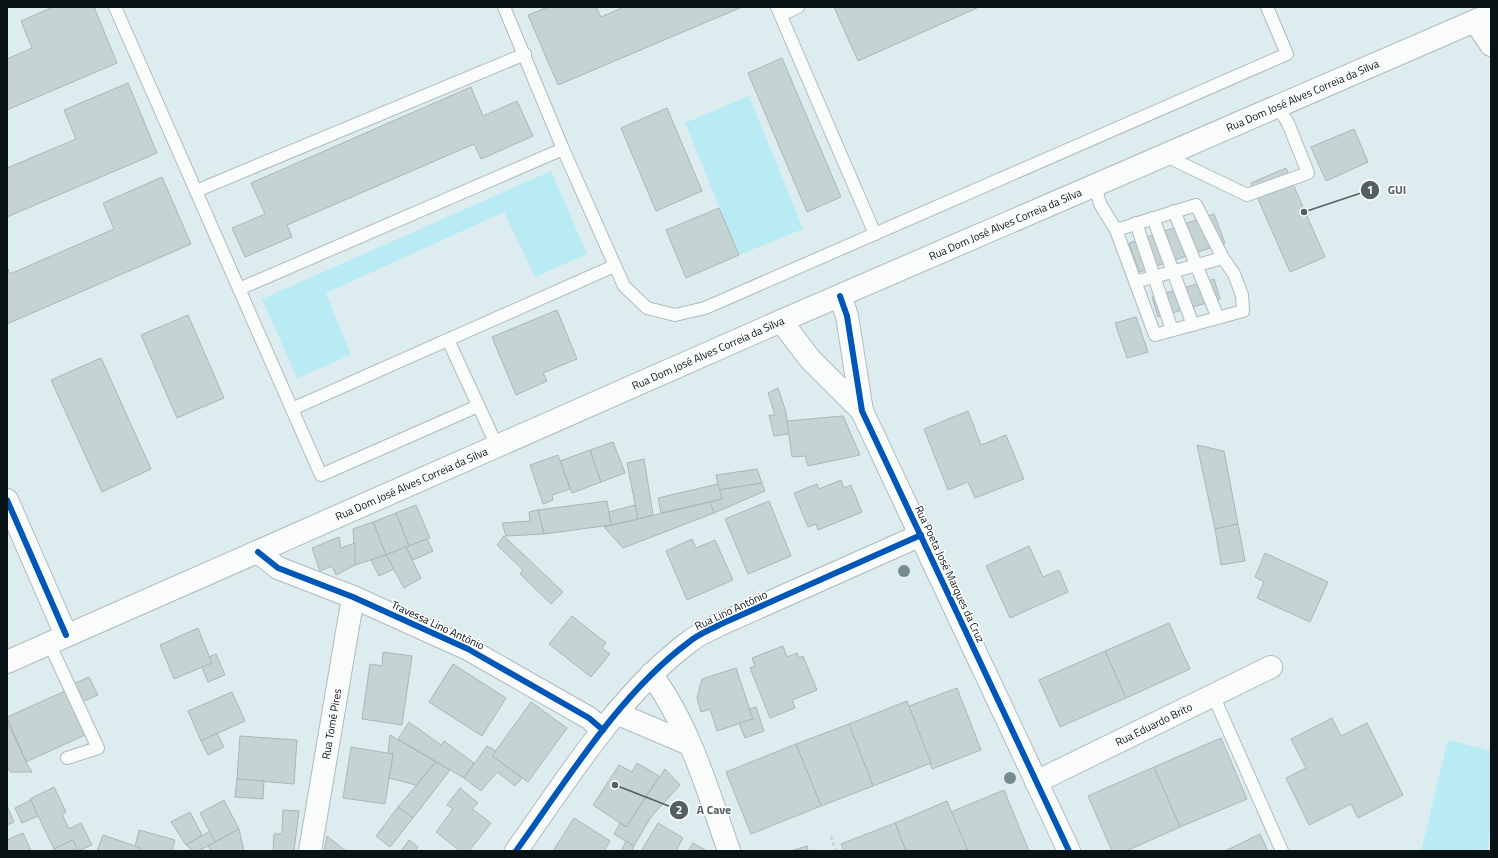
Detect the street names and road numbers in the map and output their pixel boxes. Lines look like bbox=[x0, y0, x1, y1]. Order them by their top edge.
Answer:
street label: Rua Dom José Alves Correia da Silva bbox=[1224, 55, 1382, 136]
street label: Rua Dom José Alves Correia da Silva bbox=[926, 184, 1085, 264]
street label: Rua Dom José Alves Correia da Silva bbox=[629, 312, 787, 394]
street label: Rua Dom José Alves Correia da Silva bbox=[333, 443, 491, 524]
street label: Rua Poeta José Marques da Cruz bbox=[911, 503, 989, 645]
street label: Rua Lino António bbox=[692, 586, 770, 634]
street label: Travessa Lino António bbox=[389, 596, 487, 654]
street label: Rua Tomé Pires bbox=[318, 687, 345, 760]
street label: Rua Eduardo Brito bbox=[1112, 699, 1195, 750]

